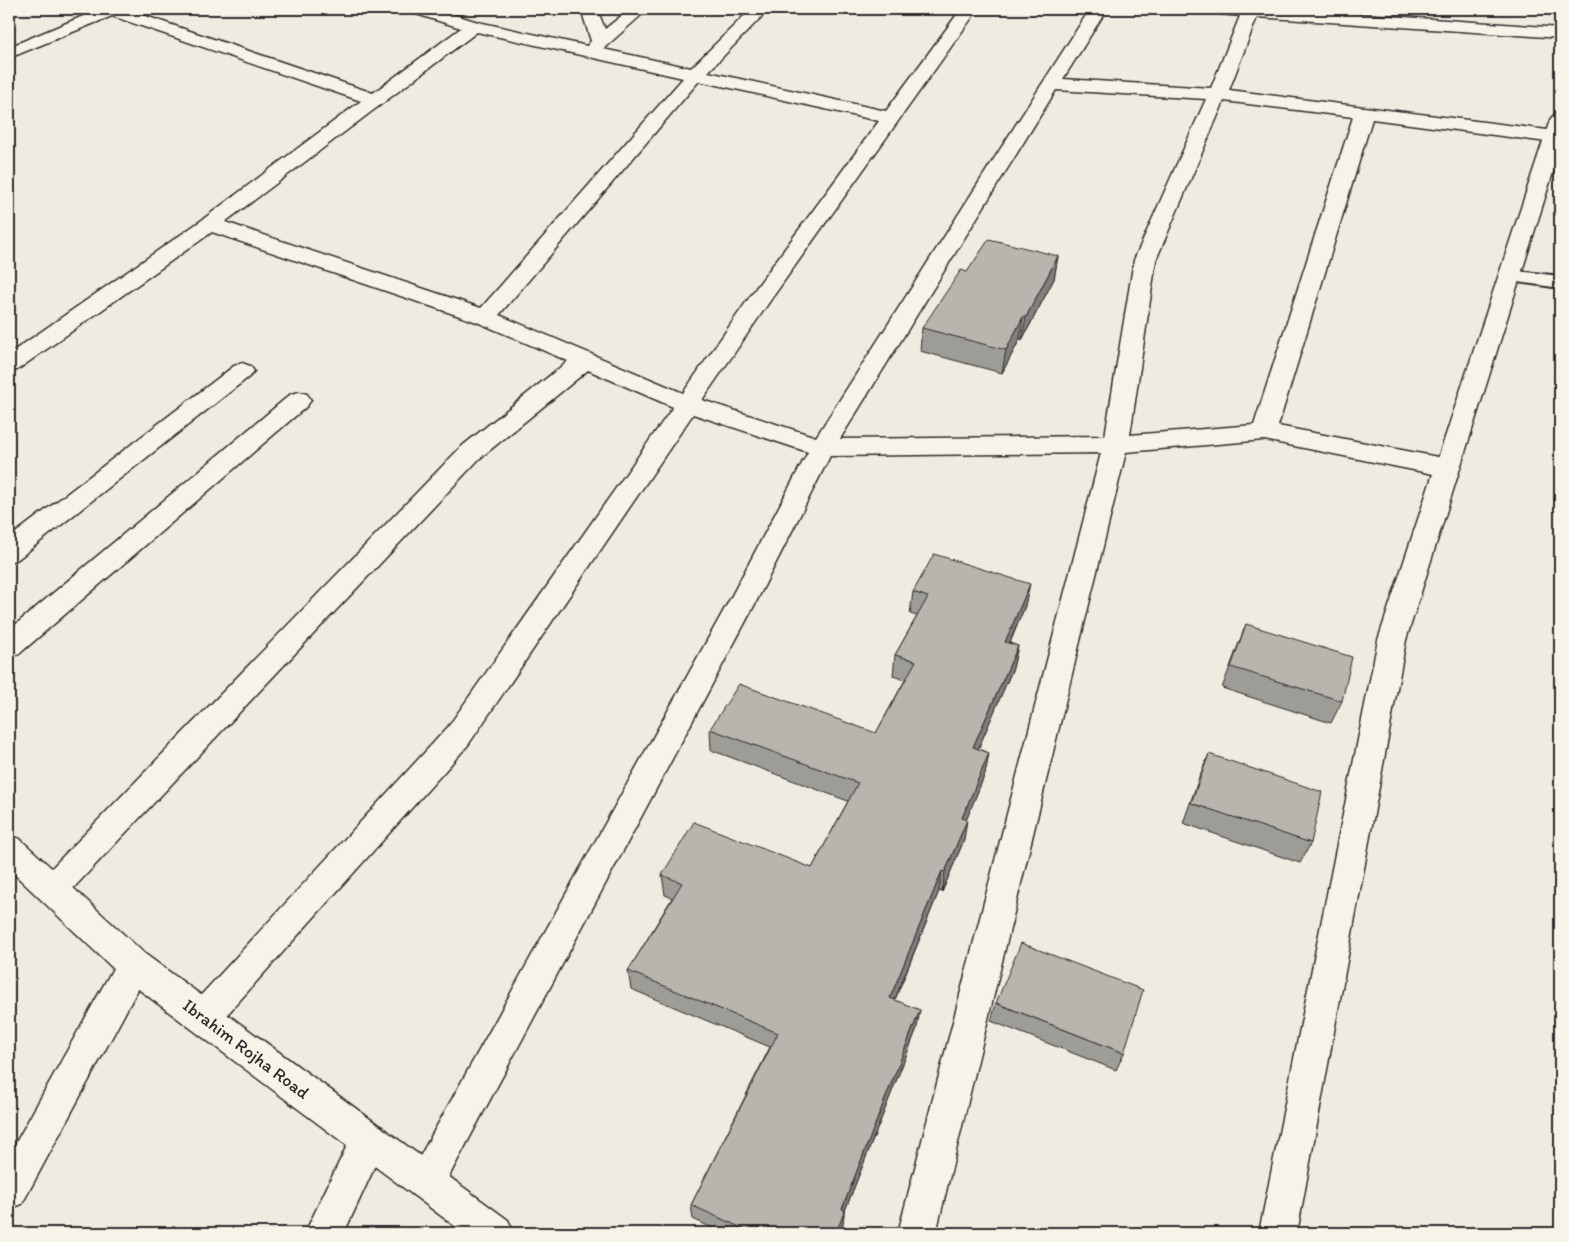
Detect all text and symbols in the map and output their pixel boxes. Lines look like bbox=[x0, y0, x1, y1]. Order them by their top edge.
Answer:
street label: Ibrahim Rojha Road bbox=[178, 994, 314, 1104]

